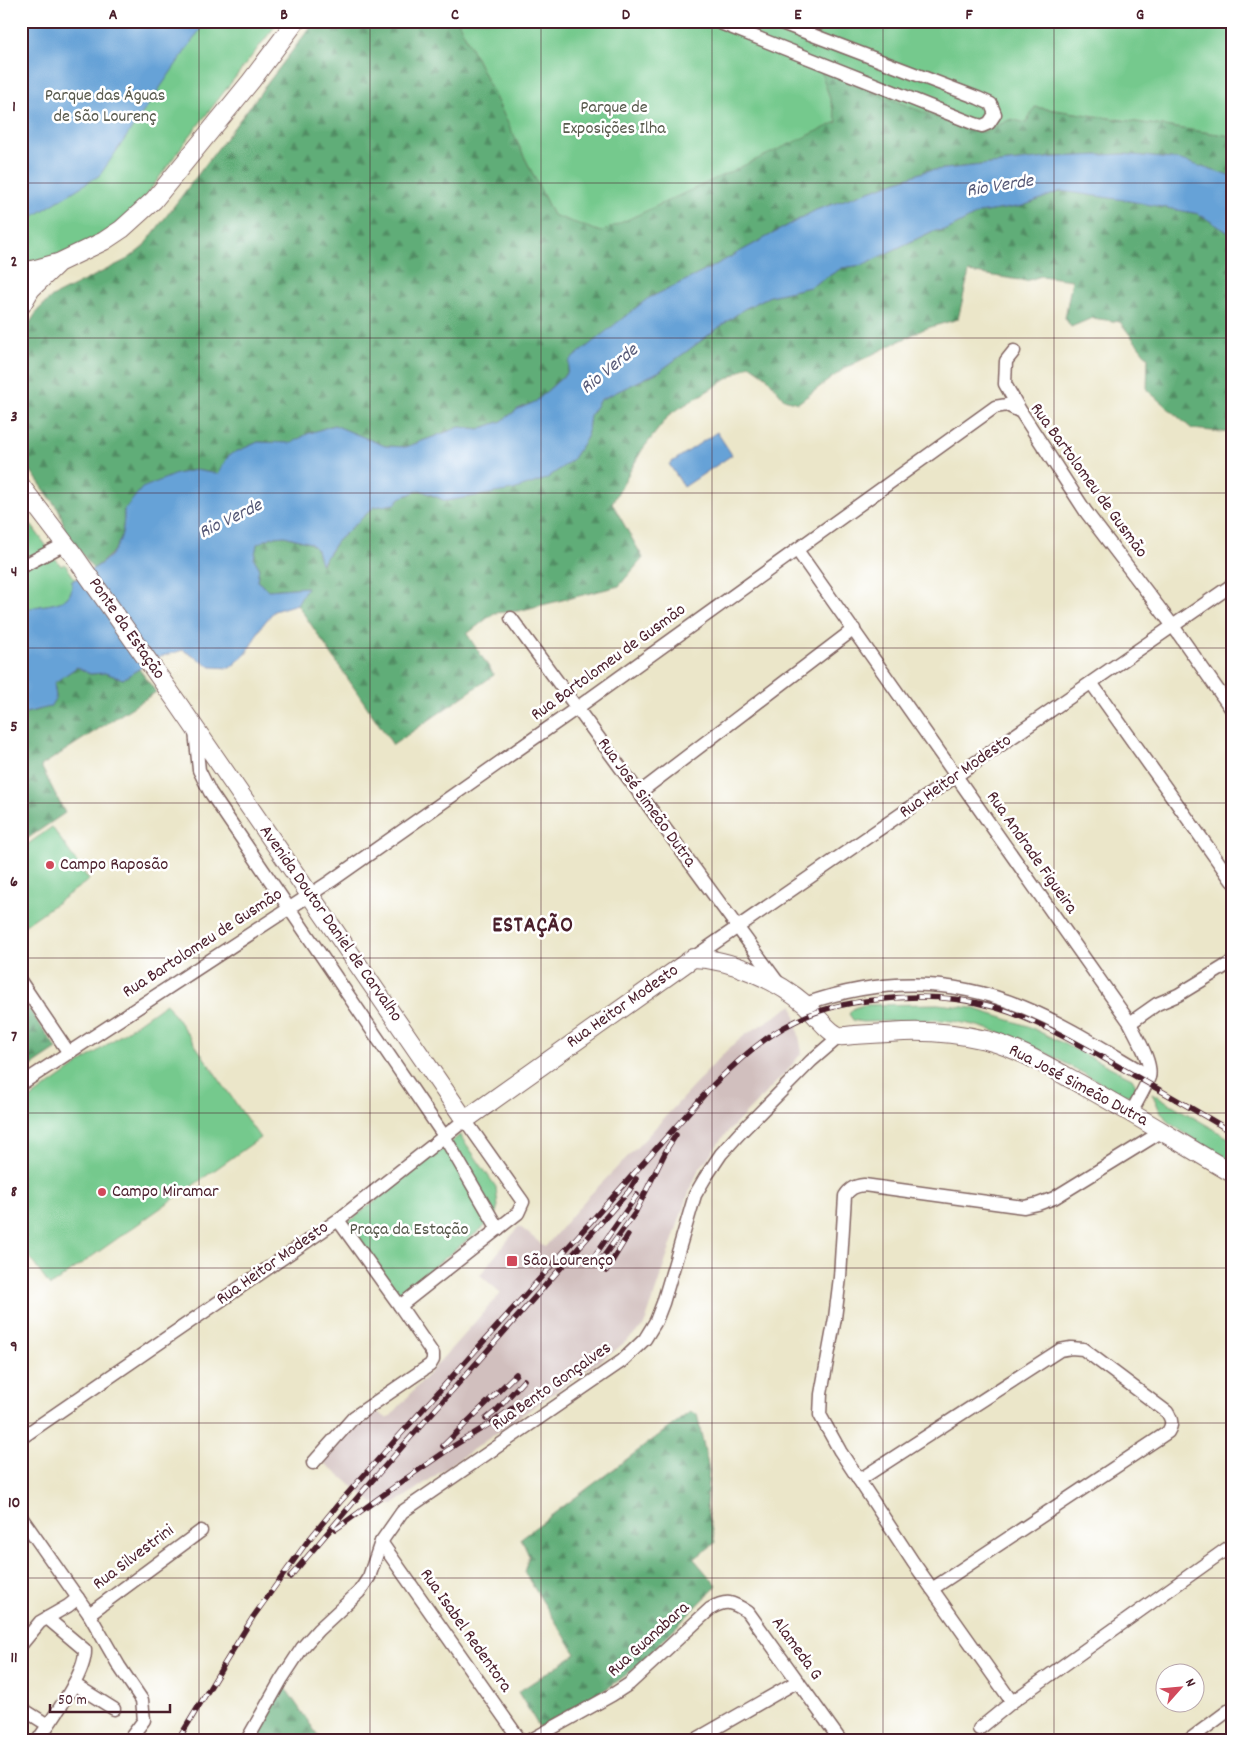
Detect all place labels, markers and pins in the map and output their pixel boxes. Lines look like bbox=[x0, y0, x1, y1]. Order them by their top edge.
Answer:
place label: Campo Raposão bbox=[60, 853, 168, 878]
marker: Campo Raposão bbox=[44, 859, 56, 871]
place label: Campo Miramar bbox=[112, 1180, 219, 1205]
marker: Campo Miramar bbox=[96, 1186, 108, 1198]
place label: São Lourenço bbox=[523, 1249, 613, 1274]
marker: São Lourenço bbox=[505, 1254, 519, 1268]

